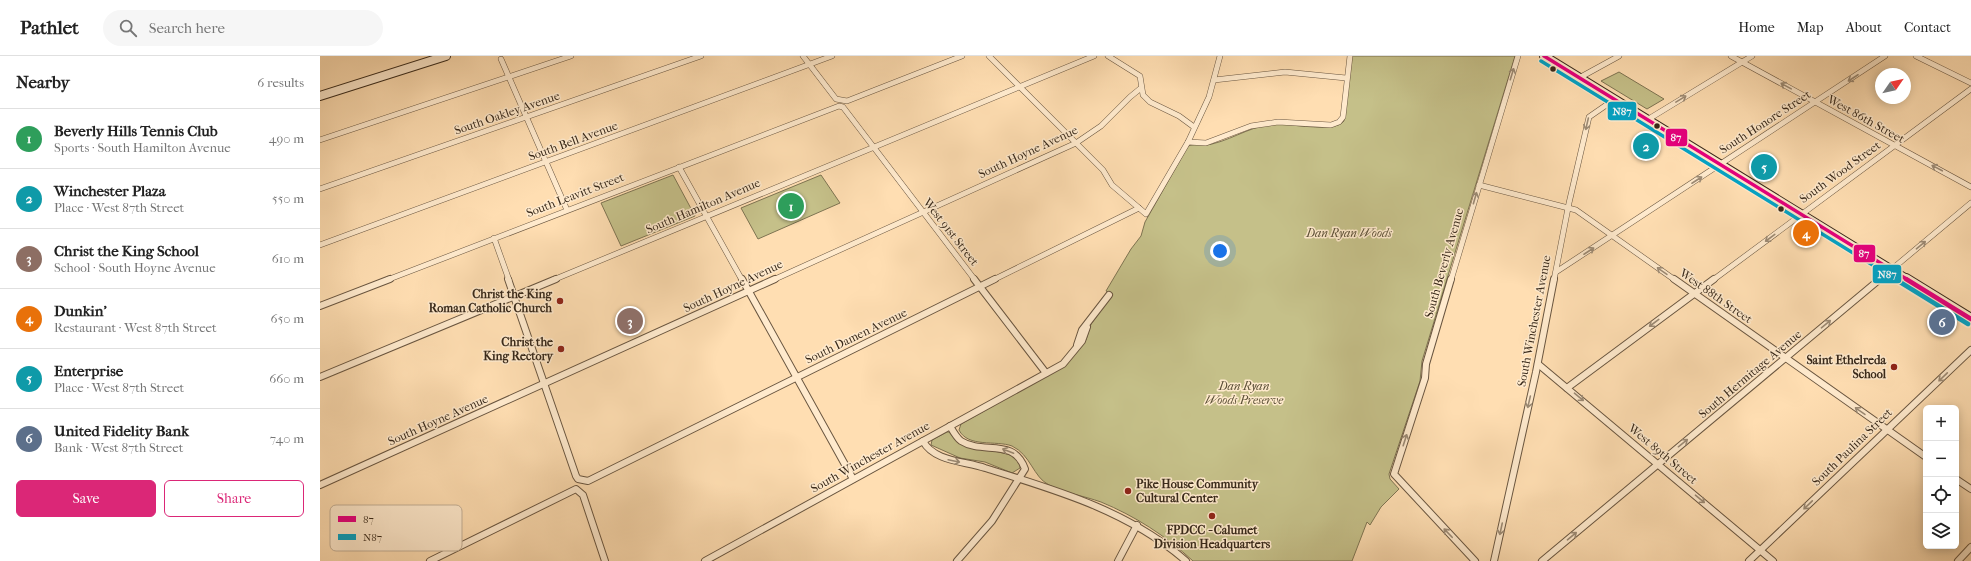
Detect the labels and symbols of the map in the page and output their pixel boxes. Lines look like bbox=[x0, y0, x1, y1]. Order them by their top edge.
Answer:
unlabelled marker bbox=[1548, 64, 1558, 74]
one-way arrow bbox=[1509, 67, 1516, 80]
north arrow bbox=[1875, 68, 1911, 104]
one-way arrow bbox=[1847, 73, 1858, 82]
one-way arrow bbox=[1780, 82, 1792, 89]
street label: South Honore Street bbox=[1717, 87, 1814, 157]
street label: South Oakley Avenue bbox=[453, 88, 562, 138]
street label: West 86th Street bbox=[1824, 92, 1908, 146]
one-way arrow bbox=[1675, 95, 1686, 103]
line badge: N87 bbox=[1607, 101, 1637, 121]
text: N87 bbox=[1612, 105, 1632, 118]
one-way arrow bbox=[1583, 117, 1590, 130]
street label: South Bell Avenue bbox=[526, 118, 620, 164]
unlabelled marker bbox=[1652, 121, 1662, 131]
street label: South Hoyne Avenue bbox=[976, 123, 1080, 181]
line badge: 87 bbox=[1665, 128, 1688, 147]
pin: 2 bbox=[1633, 131, 1659, 161]
text: 87 bbox=[1671, 131, 1682, 144]
street label: South Wood Street bbox=[1797, 138, 1884, 206]
pin: 5 bbox=[1751, 152, 1777, 182]
one-way arrow bbox=[1931, 164, 1943, 172]
street label: South Leavitt Street bbox=[524, 170, 626, 220]
street label: South Hamilton Avenue bbox=[644, 176, 762, 236]
one-way arrow bbox=[1692, 176, 1703, 184]
pin: 1 bbox=[778, 191, 804, 221]
one-way arrow bbox=[1472, 192, 1479, 205]
street label: West 91st Street bbox=[920, 195, 982, 269]
unlabelled marker bbox=[1776, 204, 1786, 214]
street label: South Beverly Avenue bbox=[1422, 206, 1466, 320]
pin: 4 bbox=[1793, 218, 1819, 248]
park label: Dan Ryan Woods bbox=[1305, 226, 1392, 240]
one-way arrow bbox=[1764, 233, 1775, 242]
one-way arrow bbox=[1915, 240, 1926, 249]
your location bbox=[1210, 241, 1230, 261]
line badge: 87 bbox=[1853, 244, 1876, 263]
one-way arrow bbox=[1583, 247, 1594, 255]
text: 87 bbox=[1859, 247, 1870, 260]
street label: South Winchester Avenue bbox=[1514, 254, 1554, 388]
street label: South Hoyne Avenue bbox=[681, 257, 785, 315]
line badge: N87 bbox=[1872, 264, 1902, 284]
street label: West 88th Street bbox=[1676, 265, 1756, 327]
one-way arrow bbox=[1657, 267, 1668, 275]
text: N87 bbox=[1877, 268, 1897, 281]
place label: Christ the King Roman Catholic Church bbox=[429, 287, 553, 315]
marker: Christ the King Roman Catholic Church bbox=[555, 296, 565, 306]
street label: South Damen Avenue bbox=[803, 305, 909, 367]
pin: 3 bbox=[617, 306, 643, 336]
pin: 6 bbox=[1929, 307, 1955, 337]
one-way arrow bbox=[1649, 319, 1660, 327]
one-way arrow bbox=[1820, 320, 1831, 329]
street label: South Hermitage Avenue bbox=[1696, 327, 1804, 421]
place label: Christ the King Rectory bbox=[483, 335, 554, 364]
marker: Christ the King Rectory bbox=[556, 344, 566, 354]
place label: Saint Ethelreda School bbox=[1806, 353, 1887, 381]
marker: Saint Ethelreda School bbox=[1889, 362, 1899, 372]
one-way arrow bbox=[1938, 372, 1948, 381]
park label: Dan Ryan Woods Preserve bbox=[1205, 379, 1284, 407]
street label: South Hoyne Avenue bbox=[386, 392, 490, 448]
one-way arrow bbox=[1573, 393, 1584, 402]
one-way arrow bbox=[1525, 395, 1533, 408]
street label: South Paulina Street bbox=[1809, 405, 1895, 489]
one-way arrow bbox=[1855, 407, 1866, 415]
street label: South Winchester Avenue bbox=[808, 418, 932, 496]
street label: West 89th Street bbox=[1625, 420, 1701, 487]
one-way arrow bbox=[1402, 434, 1409, 447]
one-way arrow bbox=[1677, 439, 1688, 448]
one-way arrow bbox=[1002, 446, 1014, 454]
one-way arrow bbox=[948, 457, 961, 465]
place label: Pike House Community Cultural Center bbox=[1136, 477, 1259, 505]
marker: Pike House Community Cultural Center bbox=[1123, 486, 1133, 496]
one-way arrow bbox=[1694, 494, 1705, 503]
one-way arrow bbox=[1803, 500, 1813, 510]
legend bbox=[330, 505, 462, 551]
marker: FPDCC - Calumet Division Headquarters bbox=[1207, 511, 1217, 521]
text: 87 bbox=[363, 513, 374, 526]
one-way arrow bbox=[1497, 522, 1505, 535]
place label: FPDCC - Calumet Division Headquarters bbox=[1154, 523, 1271, 552]
one-way arrow bbox=[1443, 528, 1453, 538]
text: N87 bbox=[363, 531, 382, 544]
one-way arrow bbox=[1567, 531, 1578, 540]

